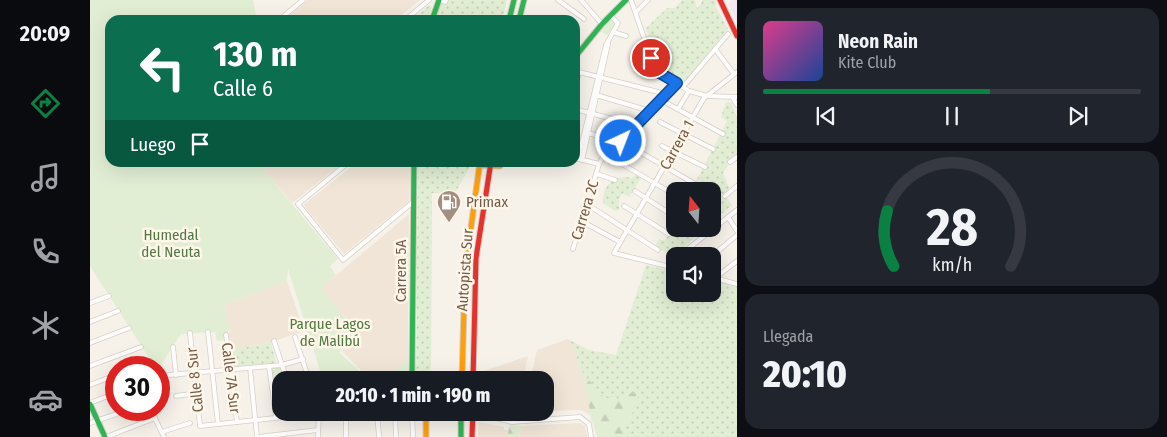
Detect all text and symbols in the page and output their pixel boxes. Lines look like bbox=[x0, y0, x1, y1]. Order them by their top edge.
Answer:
text: 20:09 bbox=[20, 20, 70, 47]
text: Neon Rain bbox=[838, 30, 918, 53]
text: 130 m bbox=[213, 33, 297, 75]
icon: left bbox=[130, 35, 195, 100]
pin bbox=[630, 37, 672, 79]
icon: arrive bbox=[637, 44, 665, 72]
text: Kite Club bbox=[838, 53, 896, 72]
text: Calle 6 bbox=[213, 75, 273, 102]
icon: directions bbox=[28, 86, 63, 121]
icon: previous bbox=[812, 102, 840, 130]
icon: pause bbox=[938, 102, 966, 130]
icon: next bbox=[1064, 102, 1092, 130]
position arrow bbox=[594, 114, 646, 166]
street label: Carrera 1 bbox=[656, 117, 698, 173]
icon: arrive bbox=[186, 130, 214, 158]
text: Luego bbox=[130, 133, 176, 156]
icon: music bbox=[28, 160, 63, 195]
street label: Carrera 2C bbox=[567, 177, 603, 242]
north arrow bbox=[666, 182, 721, 238]
map controls bbox=[666, 182, 721, 302]
fuel station icon: Primax bbox=[436, 189, 462, 223]
place label: Primax bbox=[466, 193, 508, 211]
text: 28 bbox=[925, 196, 978, 259]
park label: Humedal del Neuta bbox=[141, 226, 201, 261]
street label: Autopista Sur bbox=[453, 227, 477, 312]
icon: phone bbox=[28, 234, 63, 269]
street label: Carrera 5A bbox=[392, 240, 410, 302]
button: sound bbox=[666, 247, 721, 302]
text: km/h bbox=[932, 254, 972, 276]
icon: climate bbox=[28, 308, 63, 343]
park label: Parque Lagos de Malibú bbox=[290, 315, 370, 350]
text: Llegada bbox=[763, 327, 813, 346]
street label: Calle 7A Sur bbox=[218, 342, 244, 415]
street label: Calle 8 Sur bbox=[183, 346, 207, 413]
text: 20:10 bbox=[763, 351, 847, 397]
speed limit sign: 30 bbox=[105, 356, 170, 421]
icon: car bbox=[28, 382, 63, 417]
text: 20:10 · 1 min · 190 m bbox=[336, 384, 490, 407]

